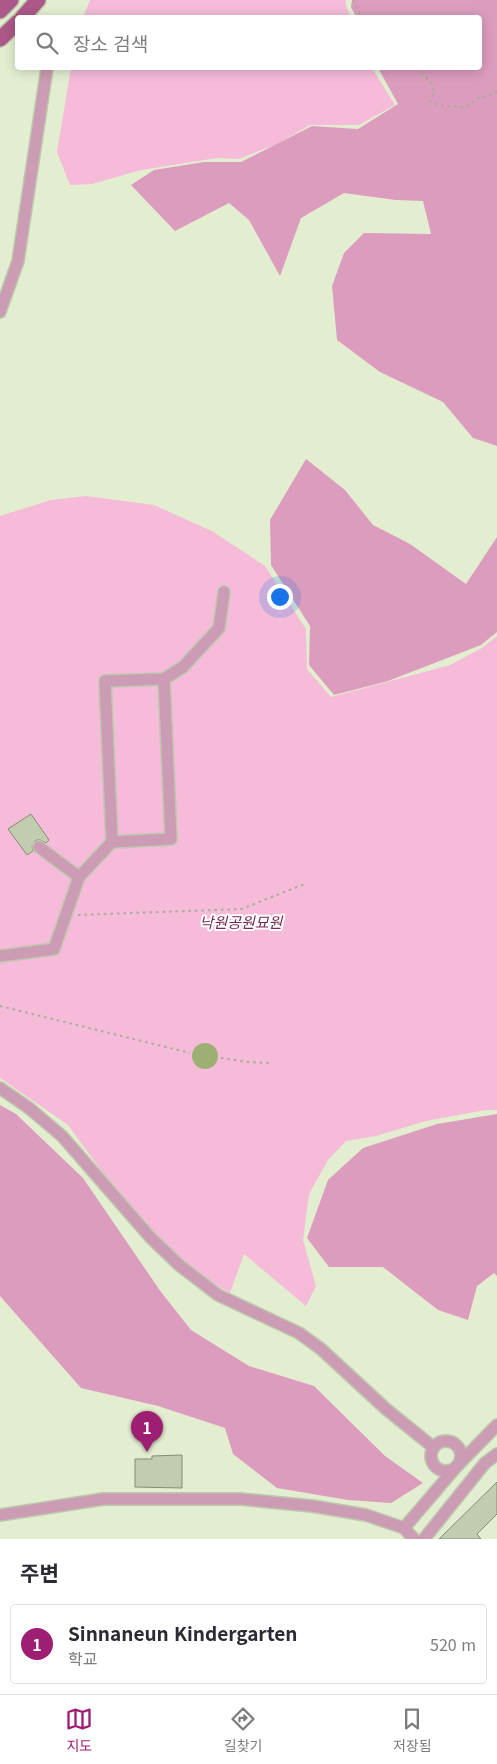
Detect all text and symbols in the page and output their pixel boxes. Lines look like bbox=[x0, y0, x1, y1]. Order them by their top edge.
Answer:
search box bbox=[15, 15, 482, 70]
icon: search bbox=[33, 29, 61, 57]
text: 장소 검색 bbox=[73, 29, 148, 56]
your location bbox=[267, 584, 293, 610]
park label: 낙원공원묘원 bbox=[200, 911, 284, 932]
pin: 1 bbox=[131, 1411, 163, 1452]
text: 주변 bbox=[20, 1557, 59, 1587]
text: Sinnaneun Kindergarten bbox=[68, 1619, 297, 1646]
text: 1 bbox=[32, 1632, 42, 1656]
text: 520 m bbox=[430, 1632, 476, 1656]
text: 학교 bbox=[68, 1646, 97, 1670]
tab: 지도 bbox=[65, 1705, 93, 1755]
tab: 길찾기 bbox=[224, 1705, 262, 1755]
tab: 저장됨 bbox=[393, 1705, 432, 1755]

